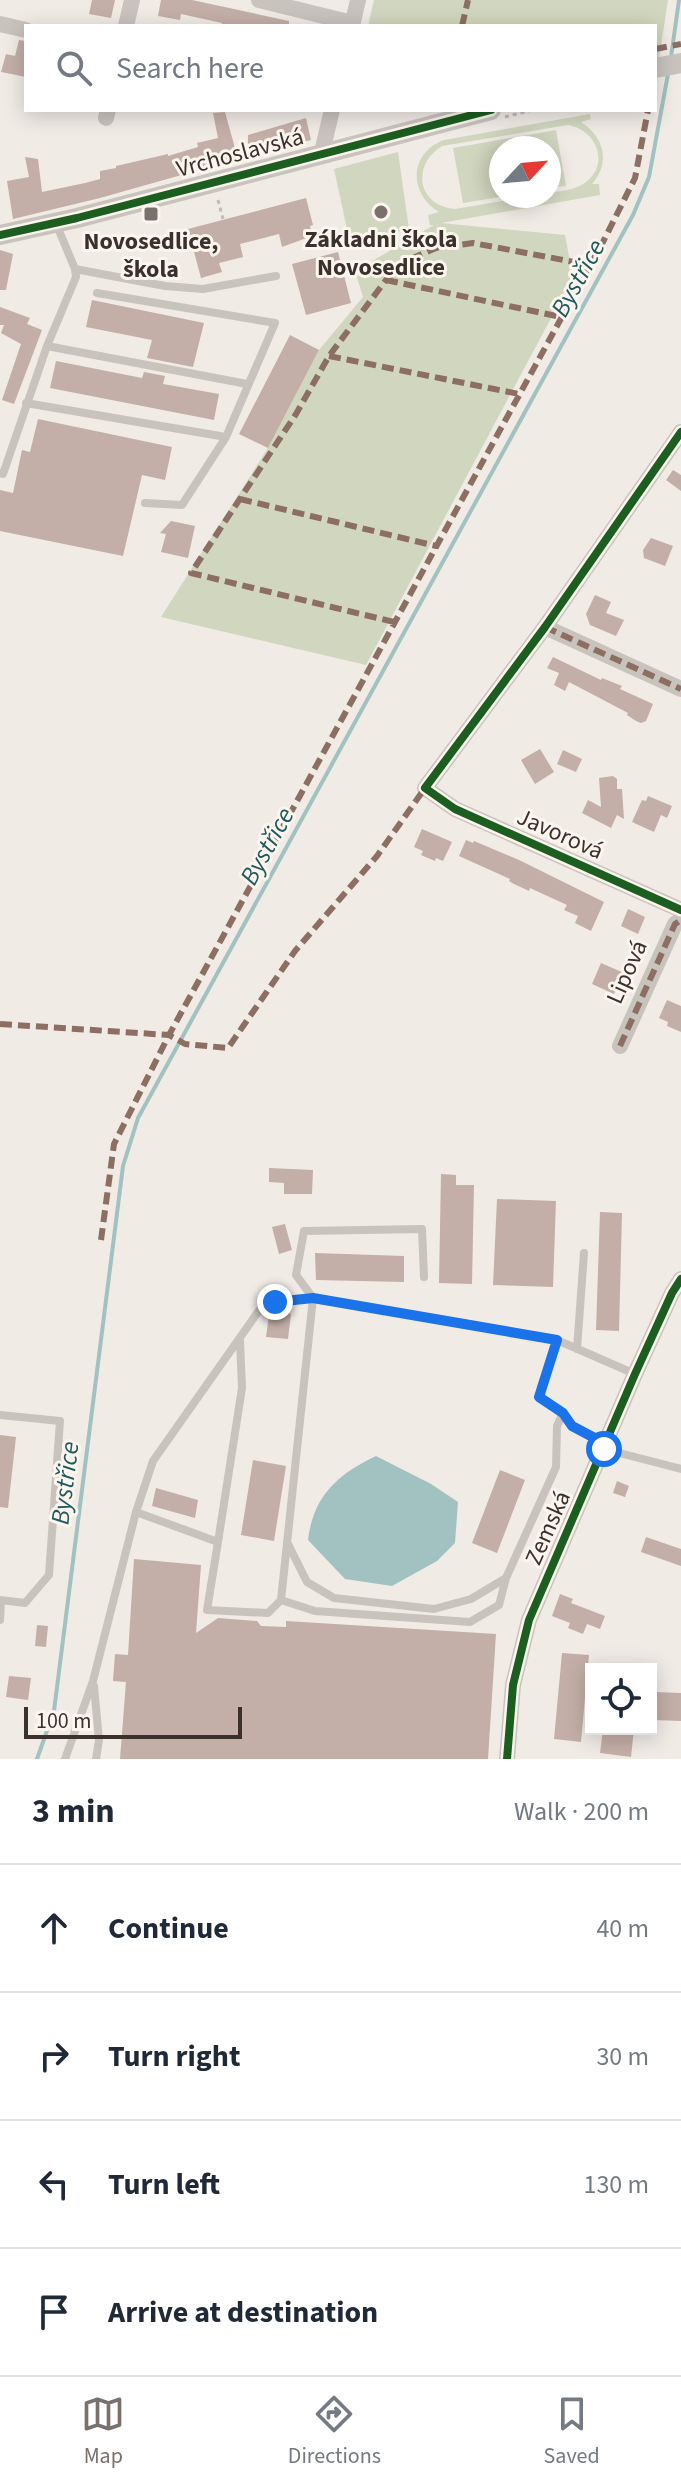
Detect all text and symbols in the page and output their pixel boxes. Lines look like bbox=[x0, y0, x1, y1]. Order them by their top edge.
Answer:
search box bbox=[24, 24, 657, 112]
icon: search bbox=[52, 46, 96, 90]
text: Search here bbox=[116, 47, 264, 90]
street label: Vrchoslavská bbox=[173, 119, 307, 187]
north arrow bbox=[489, 136, 561, 208]
marker: Základni škola Novosedlice bbox=[372, 203, 390, 221]
marker: Novosedlice, škola bbox=[142, 205, 160, 223]
place label: Základni škola Novosedlice bbox=[305, 222, 457, 285]
place label: Novosedlice, škola bbox=[83, 224, 219, 287]
water label: Bystřice bbox=[542, 233, 614, 323]
street label: Javorová bbox=[511, 799, 609, 869]
water label: Bystřice bbox=[231, 801, 303, 891]
street label: Lipová bbox=[597, 934, 657, 1010]
route end bbox=[257, 1284, 293, 1320]
route start bbox=[586, 1431, 622, 1467]
water label: Bystřice bbox=[42, 1439, 88, 1527]
street label: Zemská bbox=[516, 1485, 580, 1571]
map controls bbox=[585, 1663, 657, 1735]
button: locate bbox=[585, 1663, 657, 1735]
scale bar bbox=[24, 1703, 242, 1739]
text: 100 m bbox=[36, 1705, 91, 1737]
text: 3 min bbox=[32, 1787, 115, 1836]
text: Walk · 200 m bbox=[514, 1793, 649, 1830]
icon: ahead bbox=[32, 1906, 76, 1950]
text: Continue bbox=[108, 1907, 229, 1950]
text: 40 m bbox=[596, 1910, 649, 1947]
icon: right bbox=[32, 2034, 76, 2078]
text: Turn right bbox=[108, 2035, 240, 2078]
text: 30 m bbox=[596, 2038, 649, 2075]
icon: left bbox=[32, 2162, 76, 2206]
text: Turn left bbox=[108, 2163, 220, 2206]
text: 130 m bbox=[583, 2166, 649, 2203]
icon: arrive bbox=[32, 2290, 76, 2334]
text: Arrive at destination bbox=[108, 2291, 378, 2334]
tab: Map bbox=[81, 2392, 125, 2472]
tab: Directions bbox=[288, 2392, 381, 2472]
tab: Saved bbox=[544, 2392, 600, 2472]

